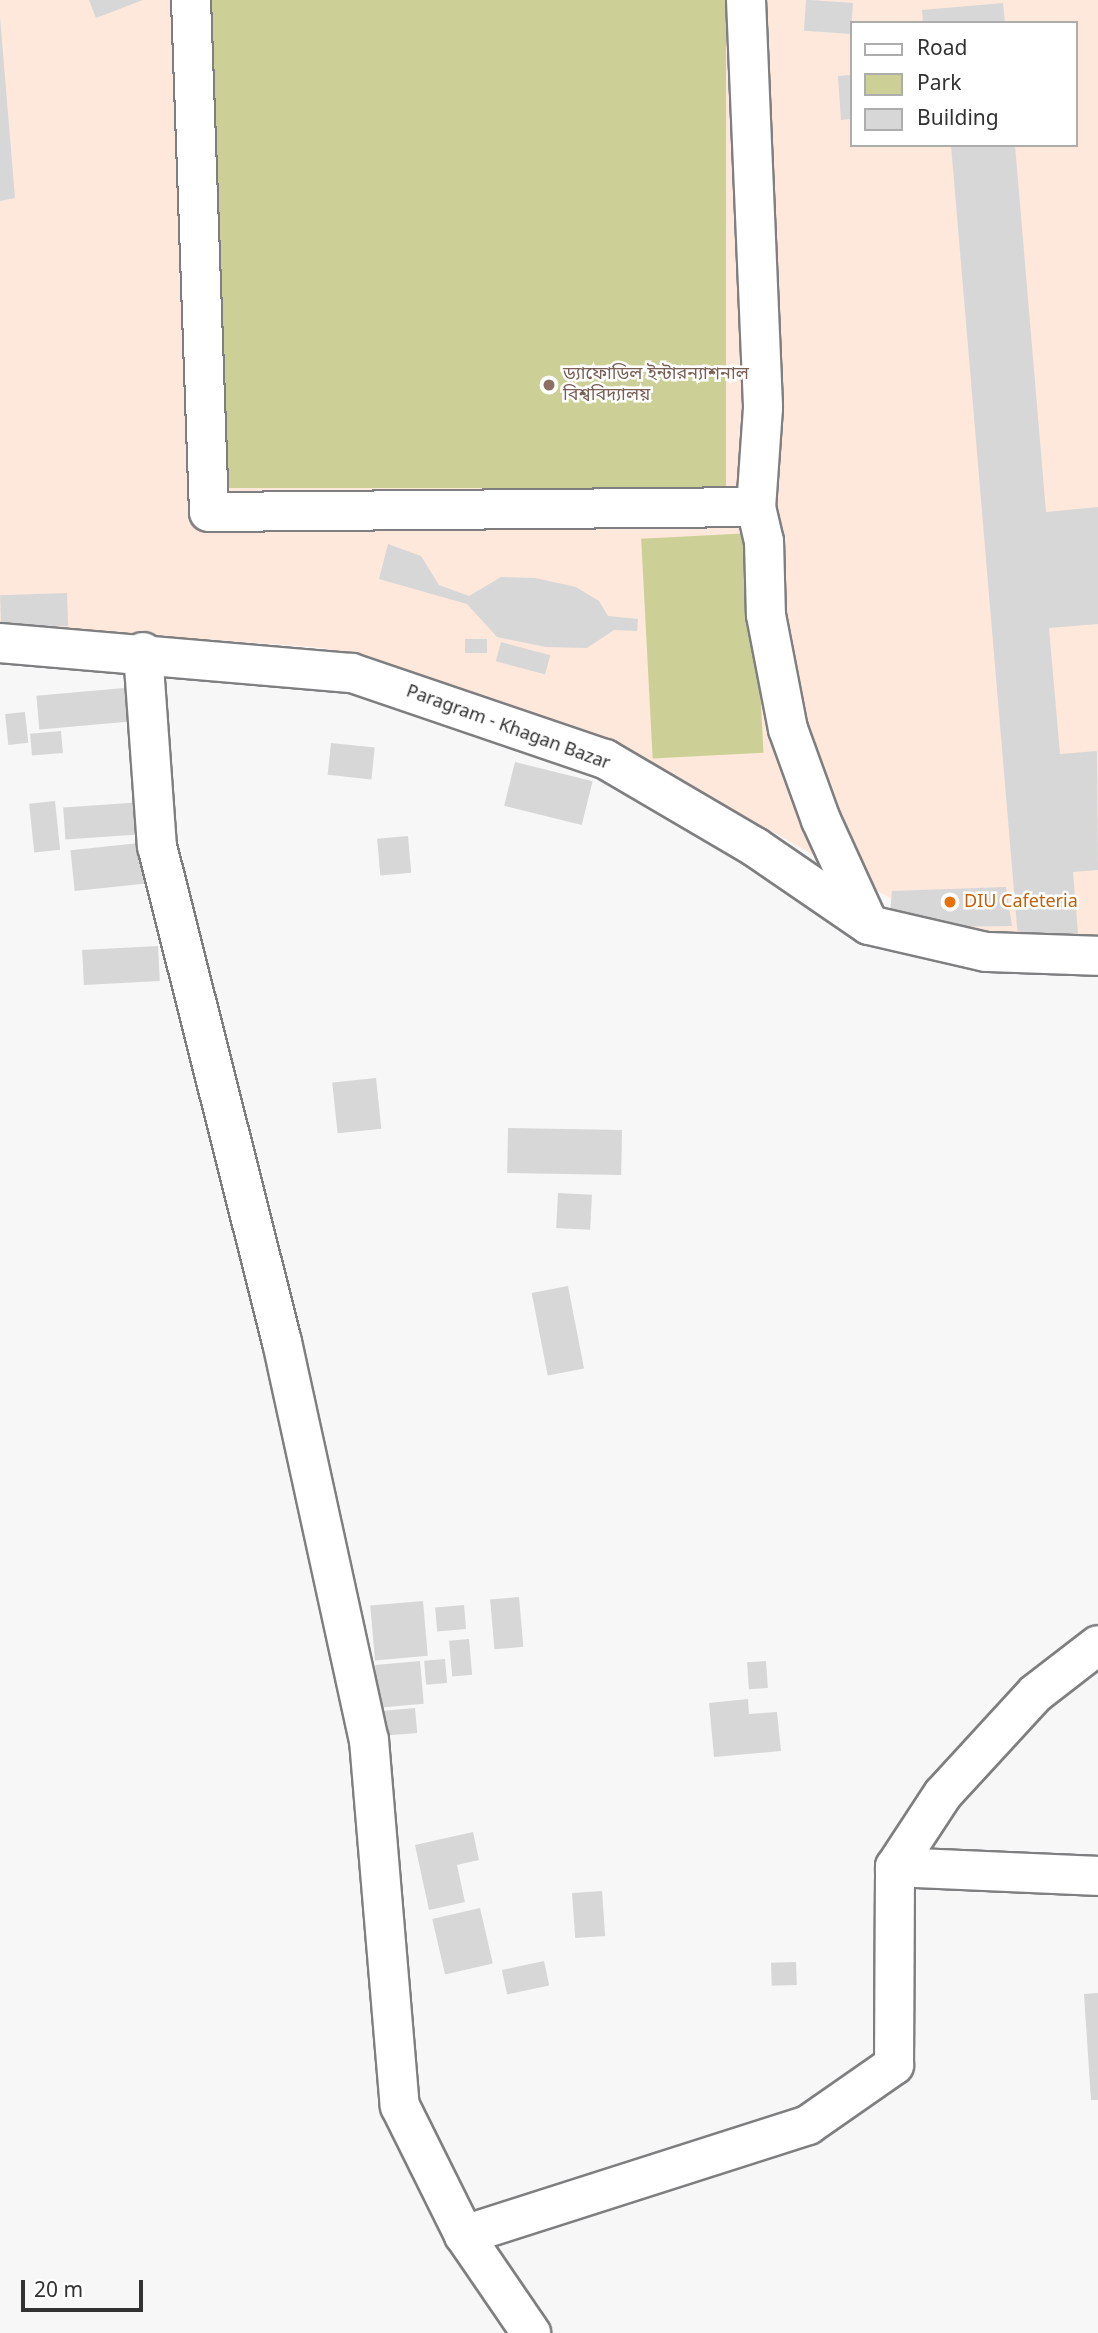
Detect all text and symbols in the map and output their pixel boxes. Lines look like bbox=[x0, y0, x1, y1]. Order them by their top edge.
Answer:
legend bbox=[850, 21, 1077, 147]
text: Road bbox=[917, 36, 967, 64]
text: Park bbox=[917, 71, 961, 99]
text: Building bbox=[917, 106, 999, 134]
place label: ড্যাফোডিল ইন্টারন্যাশনাল বিশ্ববিদ্যালয় bbox=[563, 364, 749, 406]
marker: ড্যাফোডিল ইন্টারন্যাশনাল বিশ্ববিদ্যালয় bbox=[541, 377, 557, 393]
street label: Paragram - Khagan Bazar bbox=[403, 681, 613, 775]
place label: DIU Cafeteria bbox=[964, 891, 1078, 913]
marker: DIU Cafeteria bbox=[942, 894, 958, 910]
scale bar bbox=[24, 2266, 147, 2310]
text: 20 m bbox=[34, 2278, 83, 2306]

